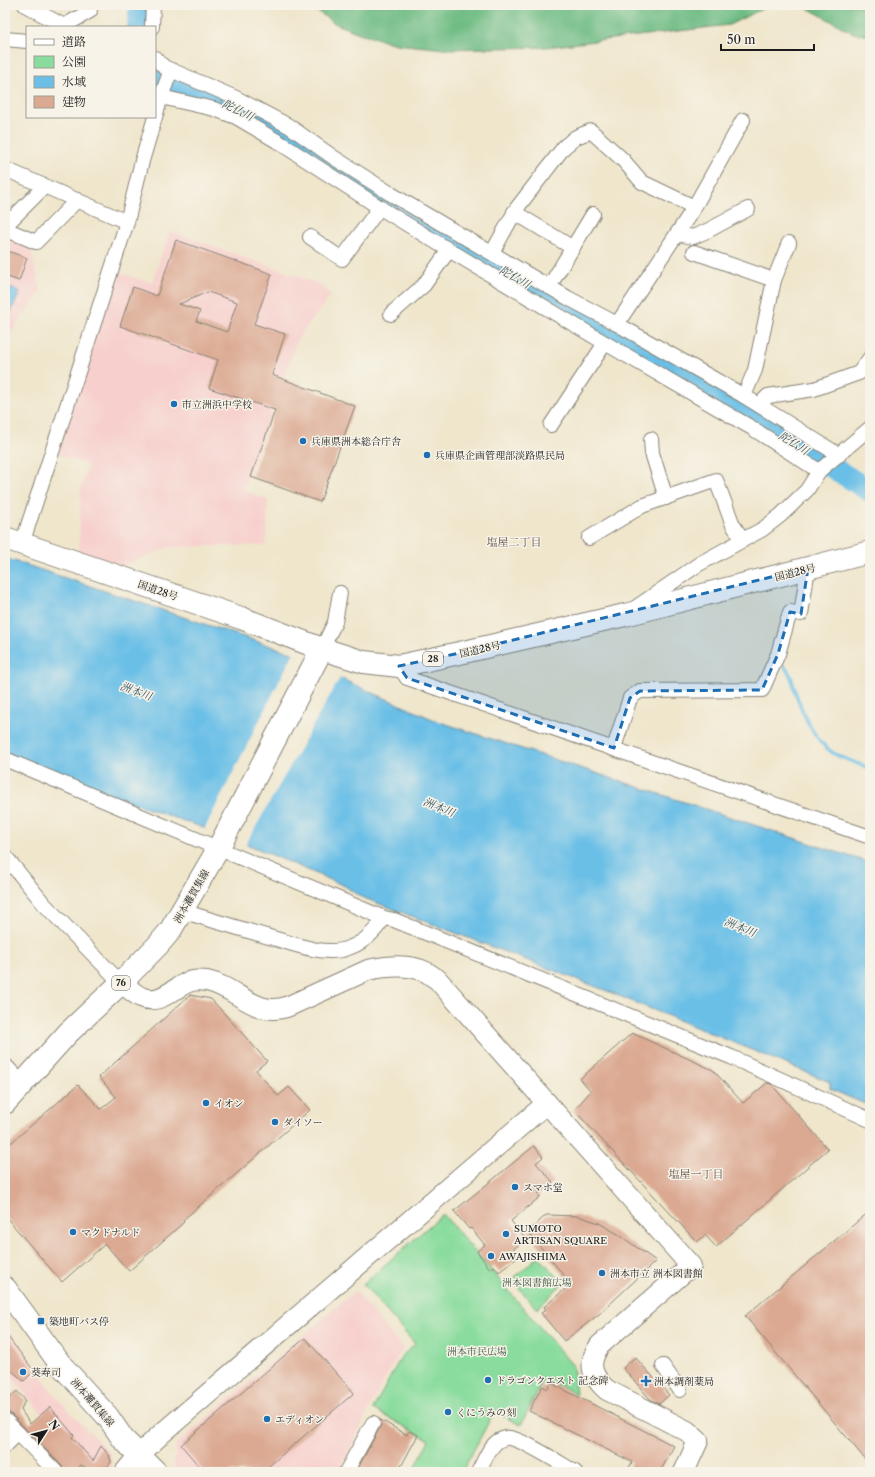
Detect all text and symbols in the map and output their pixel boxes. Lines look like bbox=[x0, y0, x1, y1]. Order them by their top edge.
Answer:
legend bbox=[26, 26, 156, 118]
scale bar bbox=[721, 26, 814, 52]
text: 50 m bbox=[727, 32, 756, 47]
text: 道路 bbox=[62, 34, 86, 49]
text: 公園 bbox=[62, 54, 86, 69]
text: 水域 bbox=[62, 74, 86, 89]
text: 建物 bbox=[62, 94, 86, 109]
water label: 陀仏川 bbox=[220, 96, 257, 124]
water label: 陀仏川 bbox=[497, 263, 534, 292]
place label: 市立洲浜中学校 bbox=[182, 398, 252, 411]
marker: 市立洲浜中学校 bbox=[169, 399, 179, 409]
water label: 陀仏川 bbox=[776, 428, 813, 458]
place label: 兵庫県洲本総合庁舎 bbox=[311, 435, 401, 448]
marker: 兵庫県洲本総合庁舎 bbox=[298, 436, 308, 446]
place label: 兵庫県企画管理部淡路県民局 bbox=[435, 449, 565, 462]
marker: 兵庫県企画管理部淡路県民局 bbox=[422, 450, 432, 460]
district label: 塩屋二丁目 bbox=[487, 535, 542, 549]
street label: 国道28号 bbox=[773, 561, 817, 584]
street label: 国道28号 bbox=[136, 578, 180, 603]
street label: 国道28号 bbox=[458, 638, 502, 661]
road number: 28 bbox=[423, 652, 443, 666]
water label: 洲本川 bbox=[118, 679, 155, 704]
water label: 洲本川 bbox=[421, 794, 458, 820]
street label: 洲本灘賀集線 bbox=[171, 867, 212, 925]
water label: 洲本川 bbox=[722, 914, 759, 940]
road number: 76 bbox=[112, 976, 130, 990]
place label: イオン bbox=[214, 1097, 244, 1110]
marker: イオン bbox=[201, 1098, 211, 1108]
place label: ダイソー bbox=[283, 1116, 323, 1129]
marker: ダイソー bbox=[270, 1117, 280, 1127]
district label: 塩屋一丁目 bbox=[669, 1167, 724, 1181]
place label: スマホ堂 bbox=[523, 1181, 563, 1194]
marker: スマホ堂 bbox=[510, 1182, 520, 1192]
place label: SUMOTO ARTISAN SQUARE bbox=[513, 1222, 607, 1247]
place label: マクドナルド bbox=[81, 1226, 141, 1239]
marker: マクドナルド bbox=[68, 1227, 78, 1237]
marker: SUMOTO ARTISAN SQUARE bbox=[501, 1229, 511, 1239]
place label: AWAJISHIMA bbox=[498, 1250, 567, 1263]
marker: AWAJISHIMA bbox=[486, 1251, 496, 1261]
place label: 洲本市立 洲本図書館 bbox=[610, 1267, 703, 1280]
marker: 洲本市立 洲本図書館 bbox=[597, 1268, 607, 1278]
park label: 洲本図書館広場 bbox=[502, 1276, 572, 1289]
place label: 築地町バス停 bbox=[49, 1315, 109, 1328]
marker: 築地町バス停 bbox=[36, 1316, 46, 1326]
park label: 洲本市民広場 bbox=[447, 1345, 507, 1358]
place label: 葵寿司 bbox=[31, 1366, 61, 1379]
marker: 葵寿司 bbox=[18, 1367, 28, 1377]
place label: ドラゴンクエスト 記念碑 bbox=[496, 1374, 608, 1387]
street label: 洲本灘賀集線 bbox=[68, 1375, 117, 1429]
marker: ドラゴンクエスト 記念碑 bbox=[483, 1375, 493, 1385]
place label: 洲本調剤薬局 bbox=[654, 1375, 714, 1388]
marker: 洲本調剤薬局 bbox=[641, 1376, 651, 1386]
place label: くにうみの刻 bbox=[456, 1406, 516, 1419]
marker: くにうみの刻 bbox=[443, 1407, 453, 1417]
north arrow bbox=[26, 1411, 66, 1451]
place label: エディオン bbox=[275, 1413, 324, 1426]
marker: エディオン bbox=[262, 1414, 272, 1424]
text: N bbox=[46, 1417, 63, 1433]

